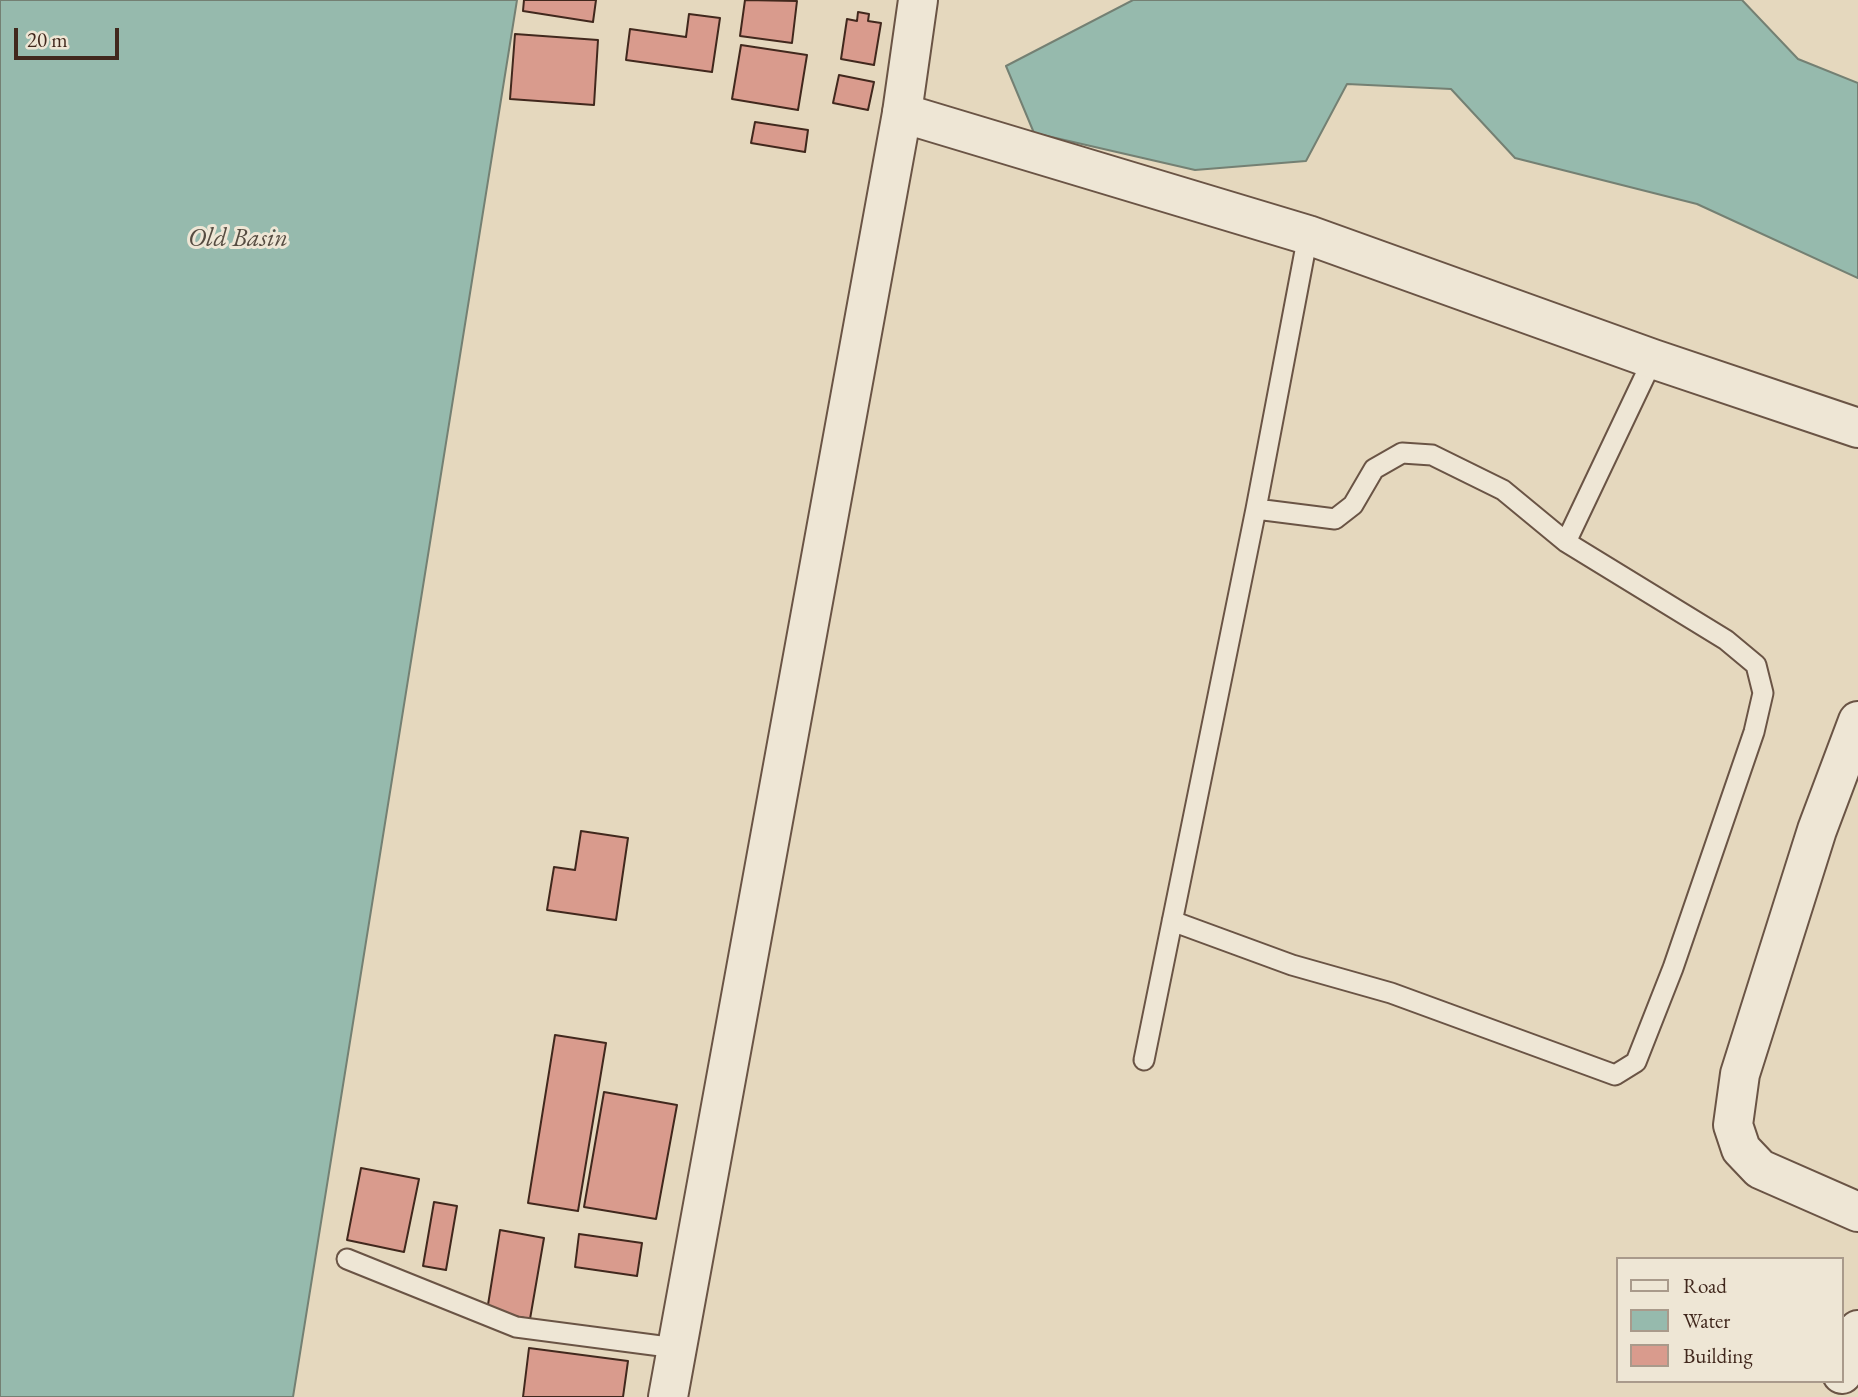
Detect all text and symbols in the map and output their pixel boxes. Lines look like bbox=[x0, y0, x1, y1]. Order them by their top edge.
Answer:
scale bar bbox=[18, 14, 122, 58]
text: 20 m bbox=[27, 26, 68, 53]
water label: Old Basin bbox=[188, 223, 288, 255]
legend bbox=[1616, 1257, 1844, 1383]
text: Road bbox=[1683, 1272, 1727, 1299]
text: Water bbox=[1683, 1307, 1730, 1334]
text: Building bbox=[1683, 1342, 1753, 1369]

